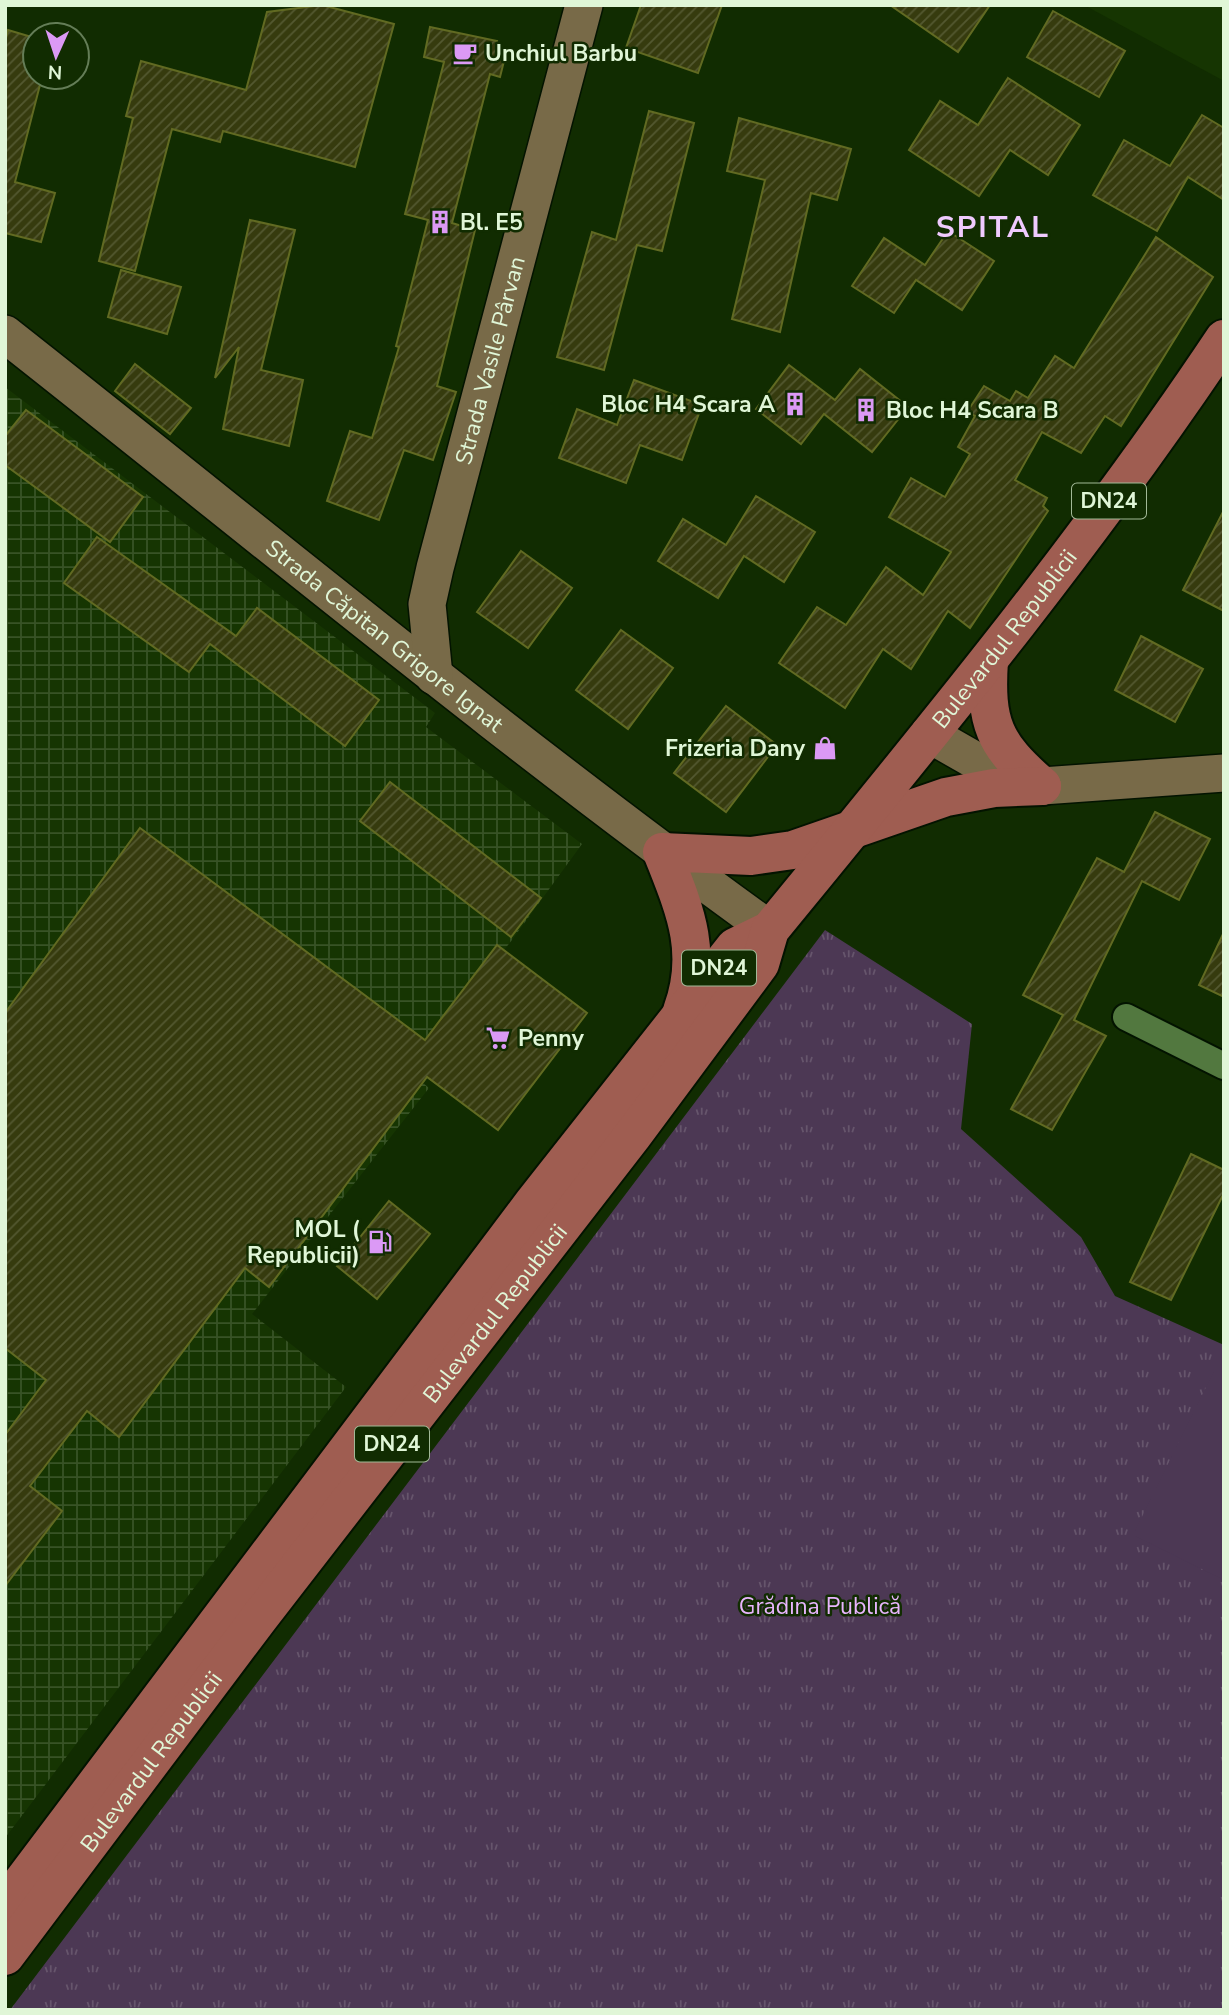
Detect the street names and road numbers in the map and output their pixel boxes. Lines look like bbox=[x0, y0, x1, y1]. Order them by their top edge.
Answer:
street label: Strada Vasile Pârvan bbox=[448, 253, 532, 468]
road number: DN24 bbox=[1072, 484, 1146, 518]
street label: Strada Căpitan Grigore Ignat bbox=[259, 532, 511, 740]
street label: Bulevardul Republicii bbox=[925, 543, 1084, 735]
road number: DN24 bbox=[682, 950, 756, 986]
street label: Bulevardul Republicii bbox=[416, 1217, 574, 1409]
road number: DN24 bbox=[355, 1426, 429, 1462]
street label: Bulevardul Republicii bbox=[73, 1665, 229, 1859]

